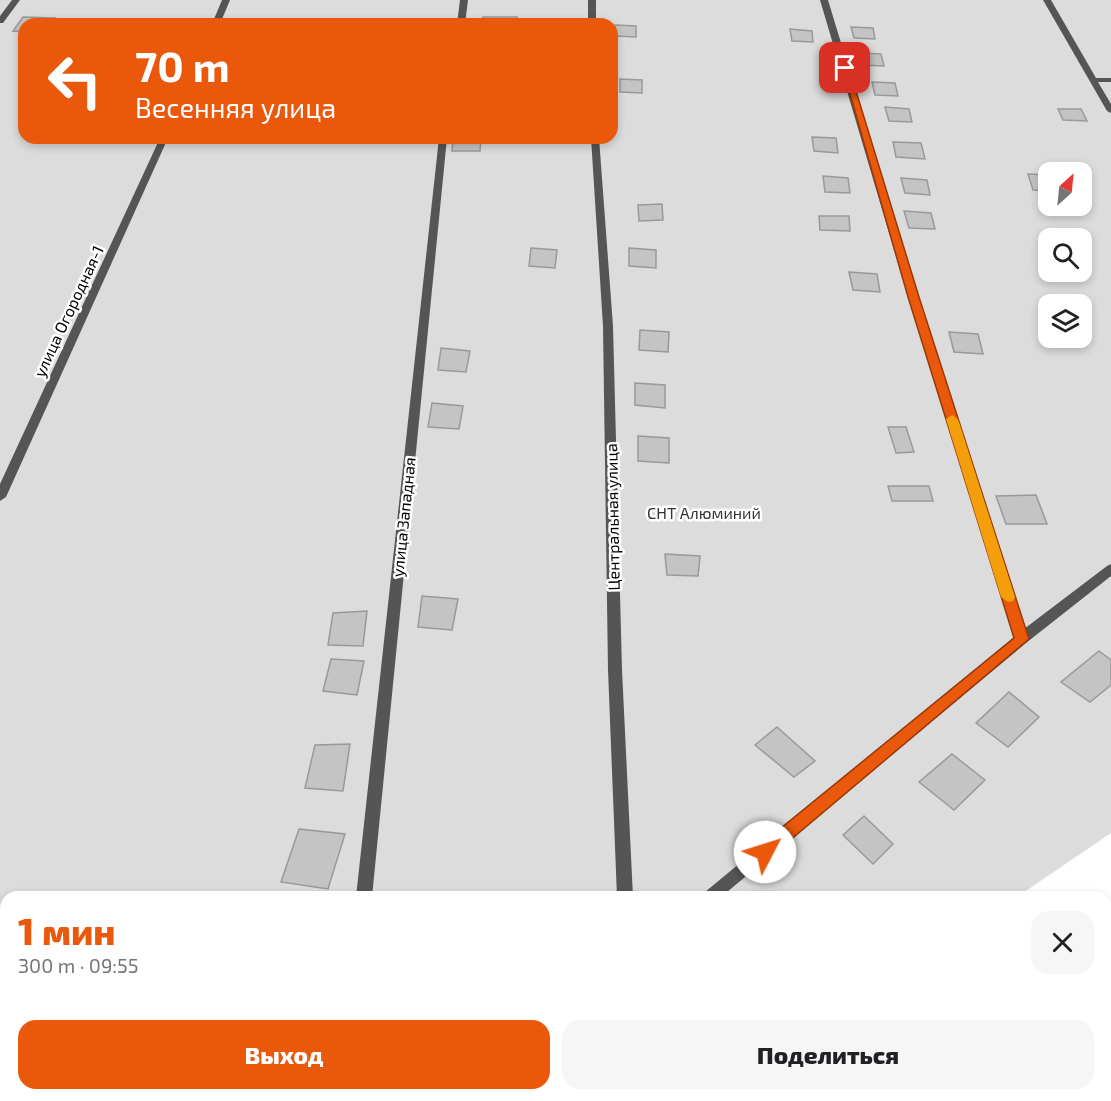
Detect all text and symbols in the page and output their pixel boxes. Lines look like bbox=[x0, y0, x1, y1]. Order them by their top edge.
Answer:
text: 70 m bbox=[135, 40, 230, 90]
icon: left bbox=[36, 42, 114, 120]
pin bbox=[819, 42, 870, 93]
icon: arrive bbox=[828, 51, 861, 84]
text: Весенняя улица bbox=[135, 91, 336, 123]
north arrow bbox=[1038, 162, 1092, 216]
map controls bbox=[1038, 162, 1092, 348]
button: search bbox=[1038, 228, 1092, 282]
street label: улица Огородная-1 bbox=[29, 242, 108, 380]
button: layers bbox=[1038, 294, 1092, 348]
street label: Центральная улица bbox=[601, 443, 624, 591]
street label: улица Западная bbox=[387, 456, 420, 578]
park label: СНТ Алюминий bbox=[647, 503, 761, 522]
position arrow bbox=[733, 820, 797, 884]
text: 1 мин bbox=[18, 909, 116, 952]
button: close bbox=[1031, 911, 1094, 974]
text: 300 m · 09:55 bbox=[18, 953, 139, 977]
button: Выход bbox=[18, 1020, 550, 1089]
button: Поделиться bbox=[562, 1020, 1094, 1089]

